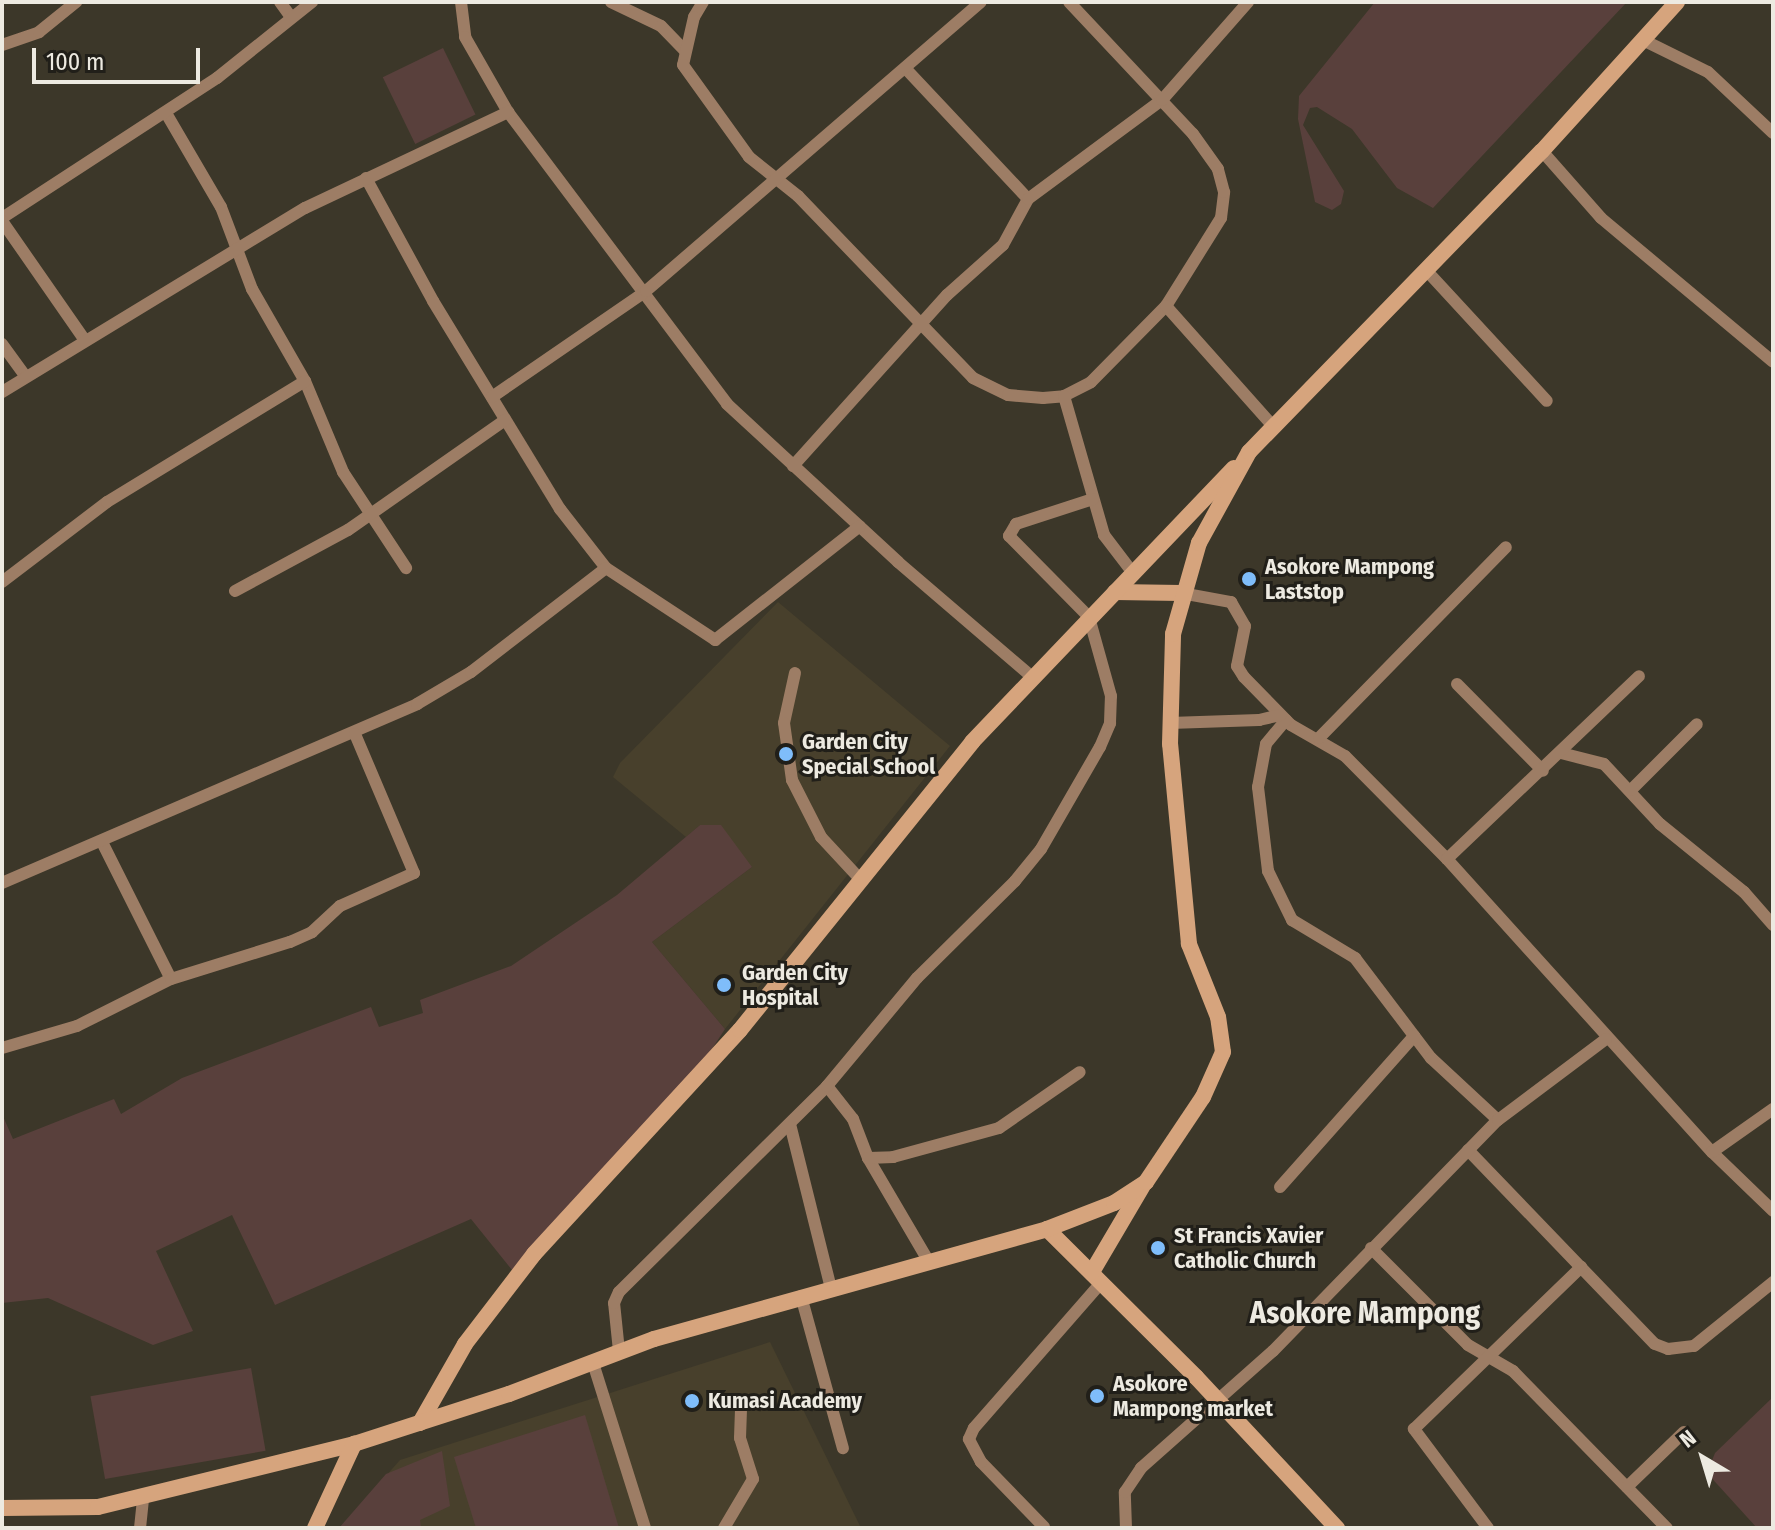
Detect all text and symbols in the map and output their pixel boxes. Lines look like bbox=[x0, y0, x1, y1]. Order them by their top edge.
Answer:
scale bar bbox=[36, 32, 204, 82]
text: 100 m bbox=[46, 48, 104, 76]
place label: Asokore Mampong Laststop bbox=[1265, 553, 1434, 604]
marker: Asokore Mampong Laststop bbox=[1240, 570, 1258, 588]
place label: Garden City Special School bbox=[802, 728, 935, 780]
marker: Garden City Special School bbox=[777, 745, 795, 763]
place label: Garden City Hospital bbox=[742, 959, 848, 1010]
marker: Garden City Hospital bbox=[713, 974, 735, 996]
place label: St Francis Xavier Catholic Church bbox=[1174, 1222, 1323, 1274]
marker: St Francis Xavier Catholic Church bbox=[1149, 1239, 1167, 1257]
district label: Asokore Mampong bbox=[1250, 1295, 1480, 1331]
place label: Asokore Mampong market bbox=[1113, 1370, 1273, 1422]
marker: Asokore Mampong market bbox=[1088, 1387, 1106, 1405]
place label: Kumasi Academy bbox=[708, 1388, 862, 1414]
marker: Kumasi Academy bbox=[683, 1392, 701, 1410]
north arrow bbox=[1663, 1418, 1743, 1498]
text: N bbox=[1674, 1424, 1701, 1453]

